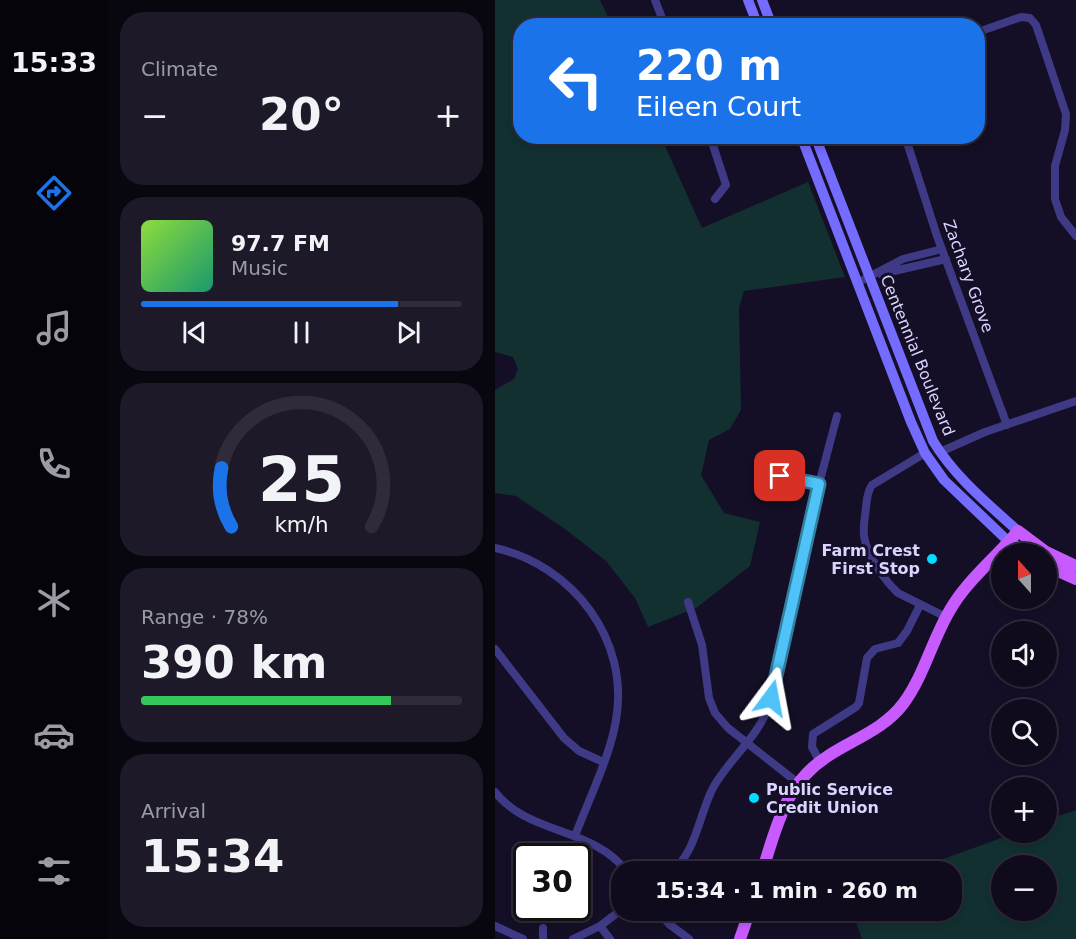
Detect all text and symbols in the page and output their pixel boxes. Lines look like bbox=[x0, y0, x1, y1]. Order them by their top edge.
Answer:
text: 220 m bbox=[636, 41, 782, 90]
icon: left bbox=[537, 42, 615, 120]
text: 15:33 bbox=[11, 47, 97, 78]
text: Climate bbox=[141, 57, 218, 81]
text: 20° bbox=[259, 88, 344, 141]
text: Eileen Court bbox=[636, 91, 801, 122]
text: − bbox=[141, 96, 169, 135]
text: + bbox=[434, 96, 462, 135]
icon: directions bbox=[33, 172, 75, 214]
street label: Zachary Grove bbox=[939, 217, 998, 335]
text: 97.7 FM bbox=[231, 231, 330, 256]
text: Music bbox=[231, 256, 288, 280]
street label: Centennial Boulevard bbox=[876, 272, 959, 439]
icon: music bbox=[33, 307, 75, 349]
icon: previous bbox=[178, 316, 211, 349]
icon: pause bbox=[285, 316, 318, 349]
icon: next bbox=[392, 316, 425, 349]
icon: phone bbox=[33, 443, 75, 485]
text: 25 bbox=[258, 443, 345, 516]
pin bbox=[754, 450, 805, 501]
icon: arrive bbox=[763, 459, 796, 492]
text: km/h bbox=[274, 512, 329, 537]
place label: Farm Crest First Stop bbox=[821, 541, 920, 578]
north arrow bbox=[991, 543, 1057, 609]
map controls bbox=[991, 543, 1057, 921]
marker: Farm Crest First Stop bbox=[925, 552, 939, 566]
icon: climate bbox=[33, 579, 75, 621]
text: Range · 78% bbox=[141, 605, 268, 629]
button: sound bbox=[991, 621, 1057, 687]
text: 390 km bbox=[141, 636, 327, 689]
position arrow bbox=[739, 666, 803, 730]
button: search bbox=[991, 699, 1057, 765]
icon: car bbox=[33, 714, 75, 756]
button: + bbox=[991, 777, 1057, 843]
place label: Public Service Credit Union bbox=[766, 780, 893, 817]
marker: Public Service Credit Union bbox=[747, 791, 761, 805]
text: Arrival bbox=[141, 799, 206, 823]
text: 15:34 bbox=[141, 830, 284, 883]
speed limit sign: 30 bbox=[513, 843, 591, 921]
icon: filters bbox=[33, 850, 75, 892]
button: − bbox=[991, 855, 1057, 921]
text: 15:34 · 1 min · 260 m bbox=[655, 878, 918, 903]

